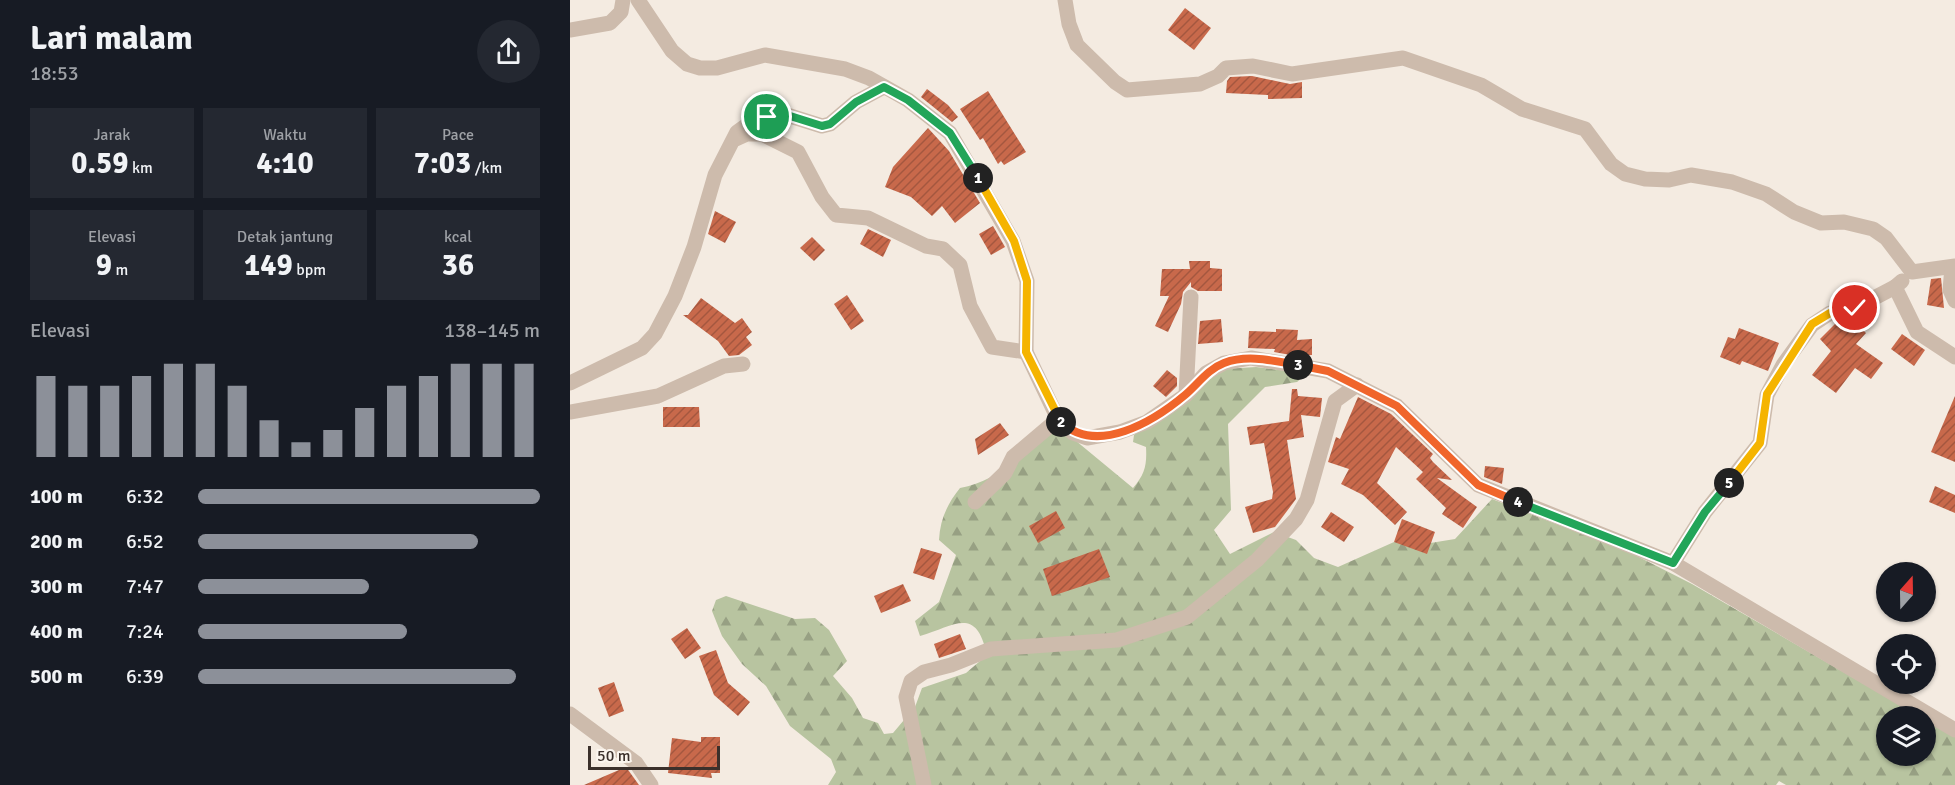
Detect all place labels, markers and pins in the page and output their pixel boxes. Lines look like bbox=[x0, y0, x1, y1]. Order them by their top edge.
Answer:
pin bbox=[741, 91, 792, 142]
pin: 1 bbox=[963, 163, 993, 193]
pin bbox=[1829, 282, 1880, 333]
pin: 3 bbox=[1283, 350, 1313, 380]
pin: 2 bbox=[1046, 407, 1076, 437]
pin: 5 bbox=[1714, 468, 1744, 498]
pin: 4 bbox=[1503, 487, 1533, 517]

